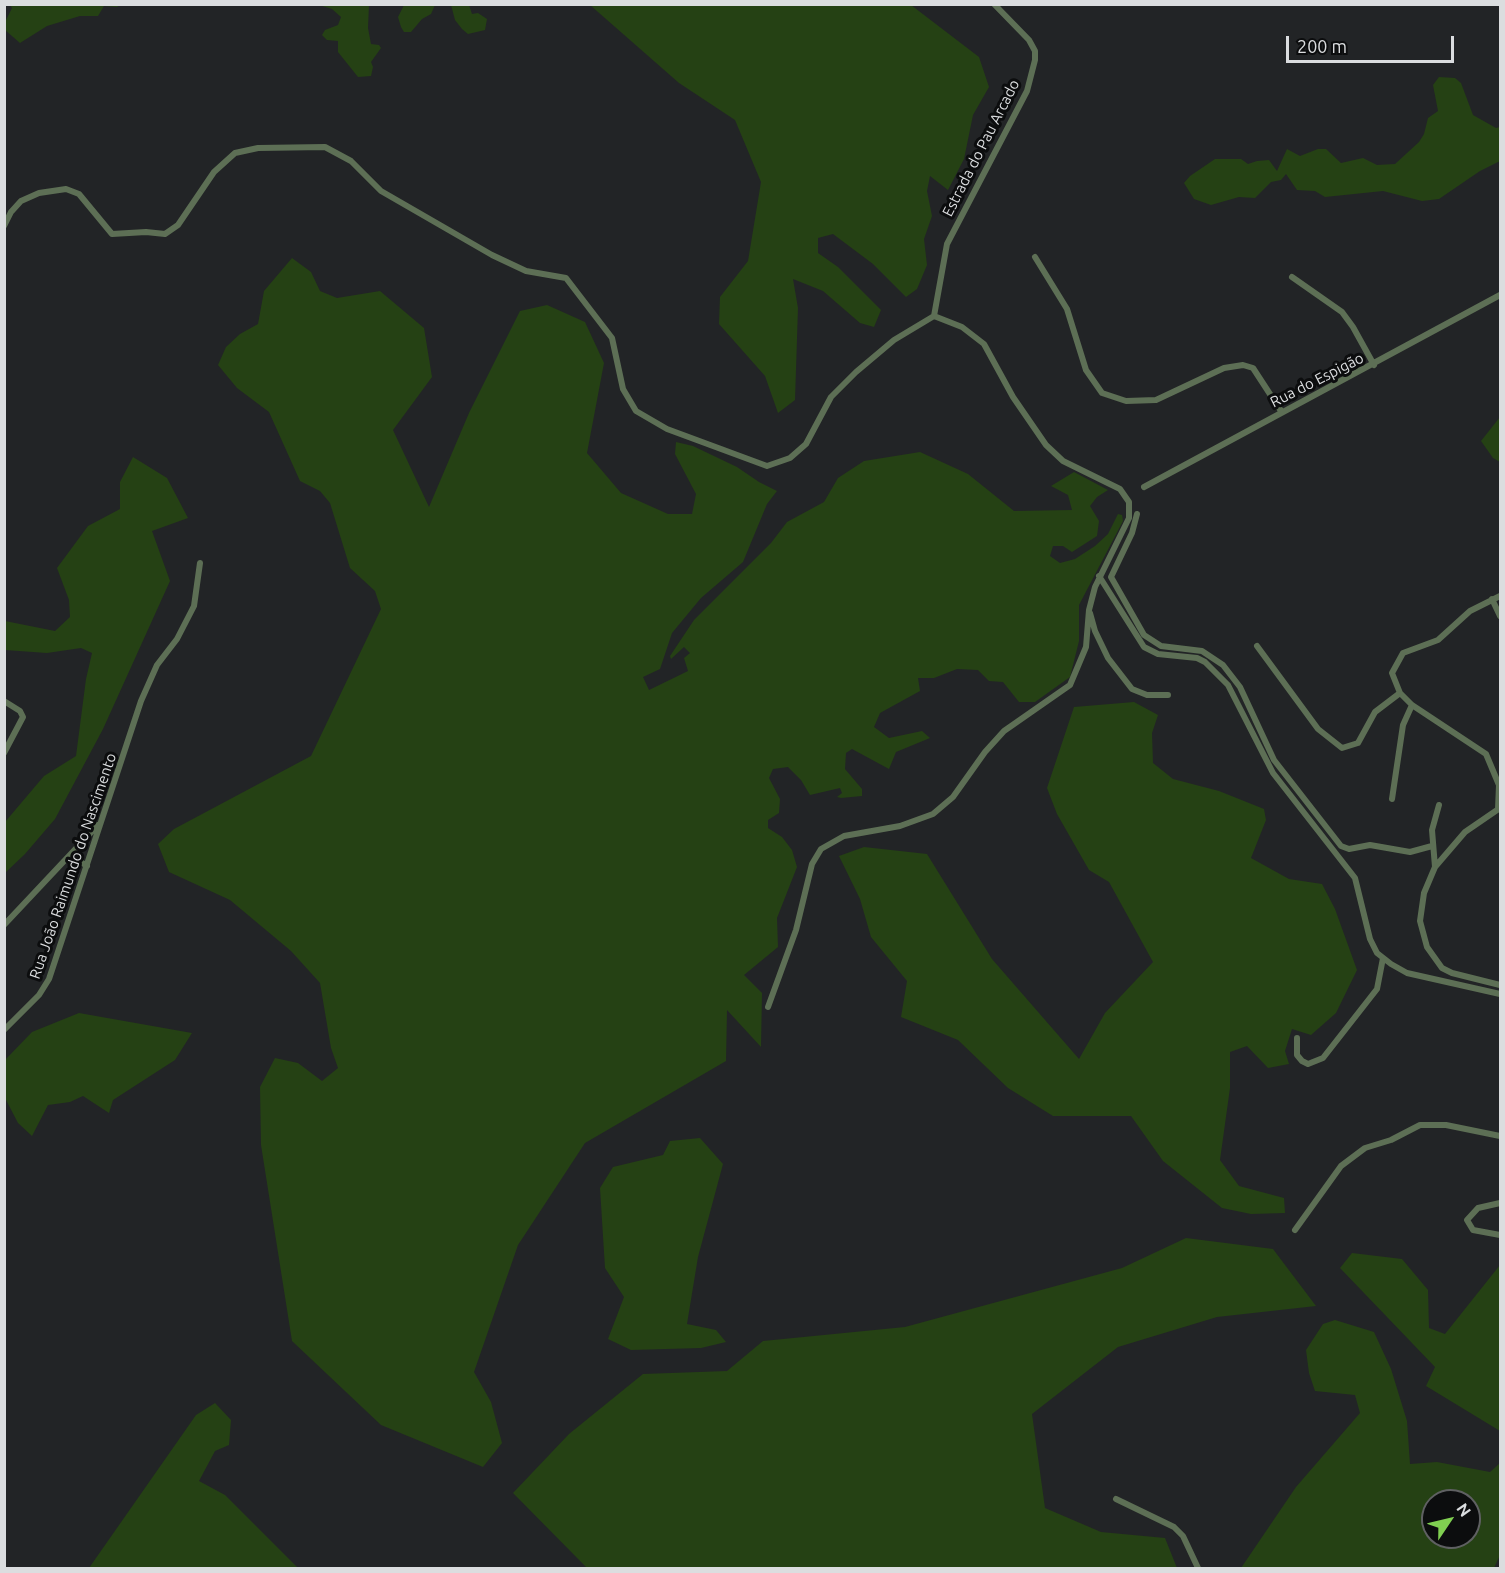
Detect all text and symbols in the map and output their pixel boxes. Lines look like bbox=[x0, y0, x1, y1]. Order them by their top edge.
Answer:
scale bar bbox=[1289, 24, 1457, 62]
text: 200 m bbox=[1297, 36, 1347, 56]
street label: Estrada do Pau Arcado bbox=[939, 77, 1023, 219]
street label: Rua do Espigão bbox=[1267, 349, 1367, 411]
street label: Rua João Raimundo do Nascimento bbox=[26, 751, 120, 981]
north arrow bbox=[1421, 1489, 1481, 1549]
text: N bbox=[1453, 1500, 1475, 1520]

